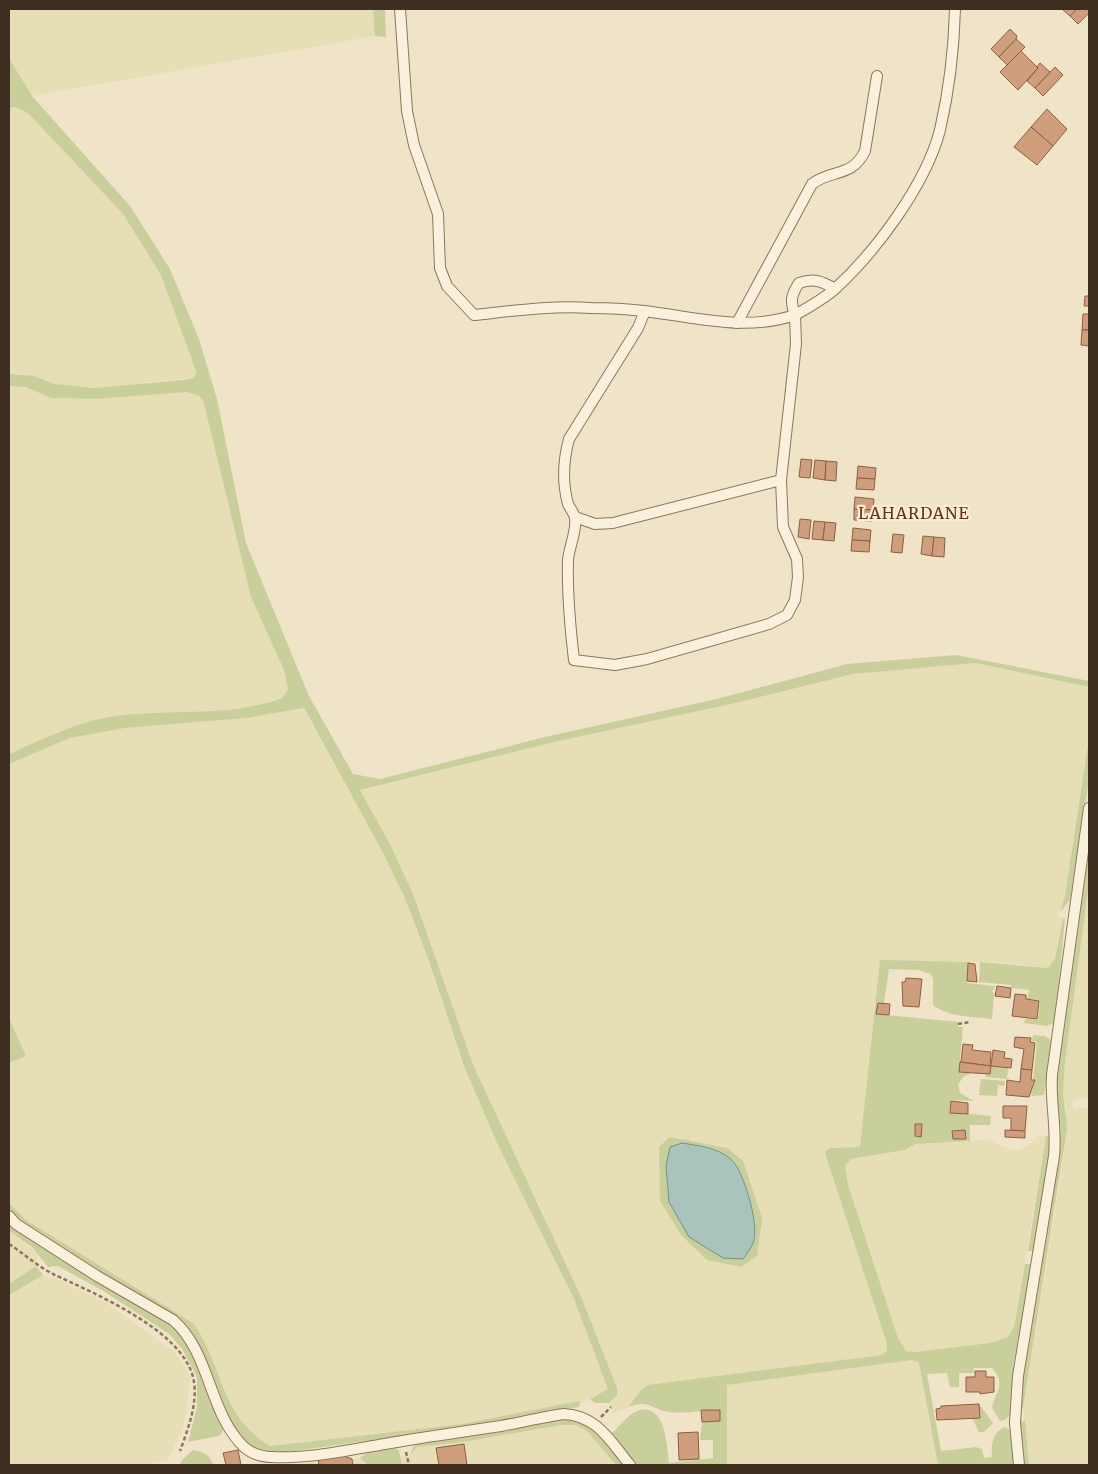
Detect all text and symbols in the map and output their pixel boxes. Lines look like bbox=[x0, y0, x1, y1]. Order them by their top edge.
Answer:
district label: LAHARDANE bbox=[858, 503, 970, 523]

